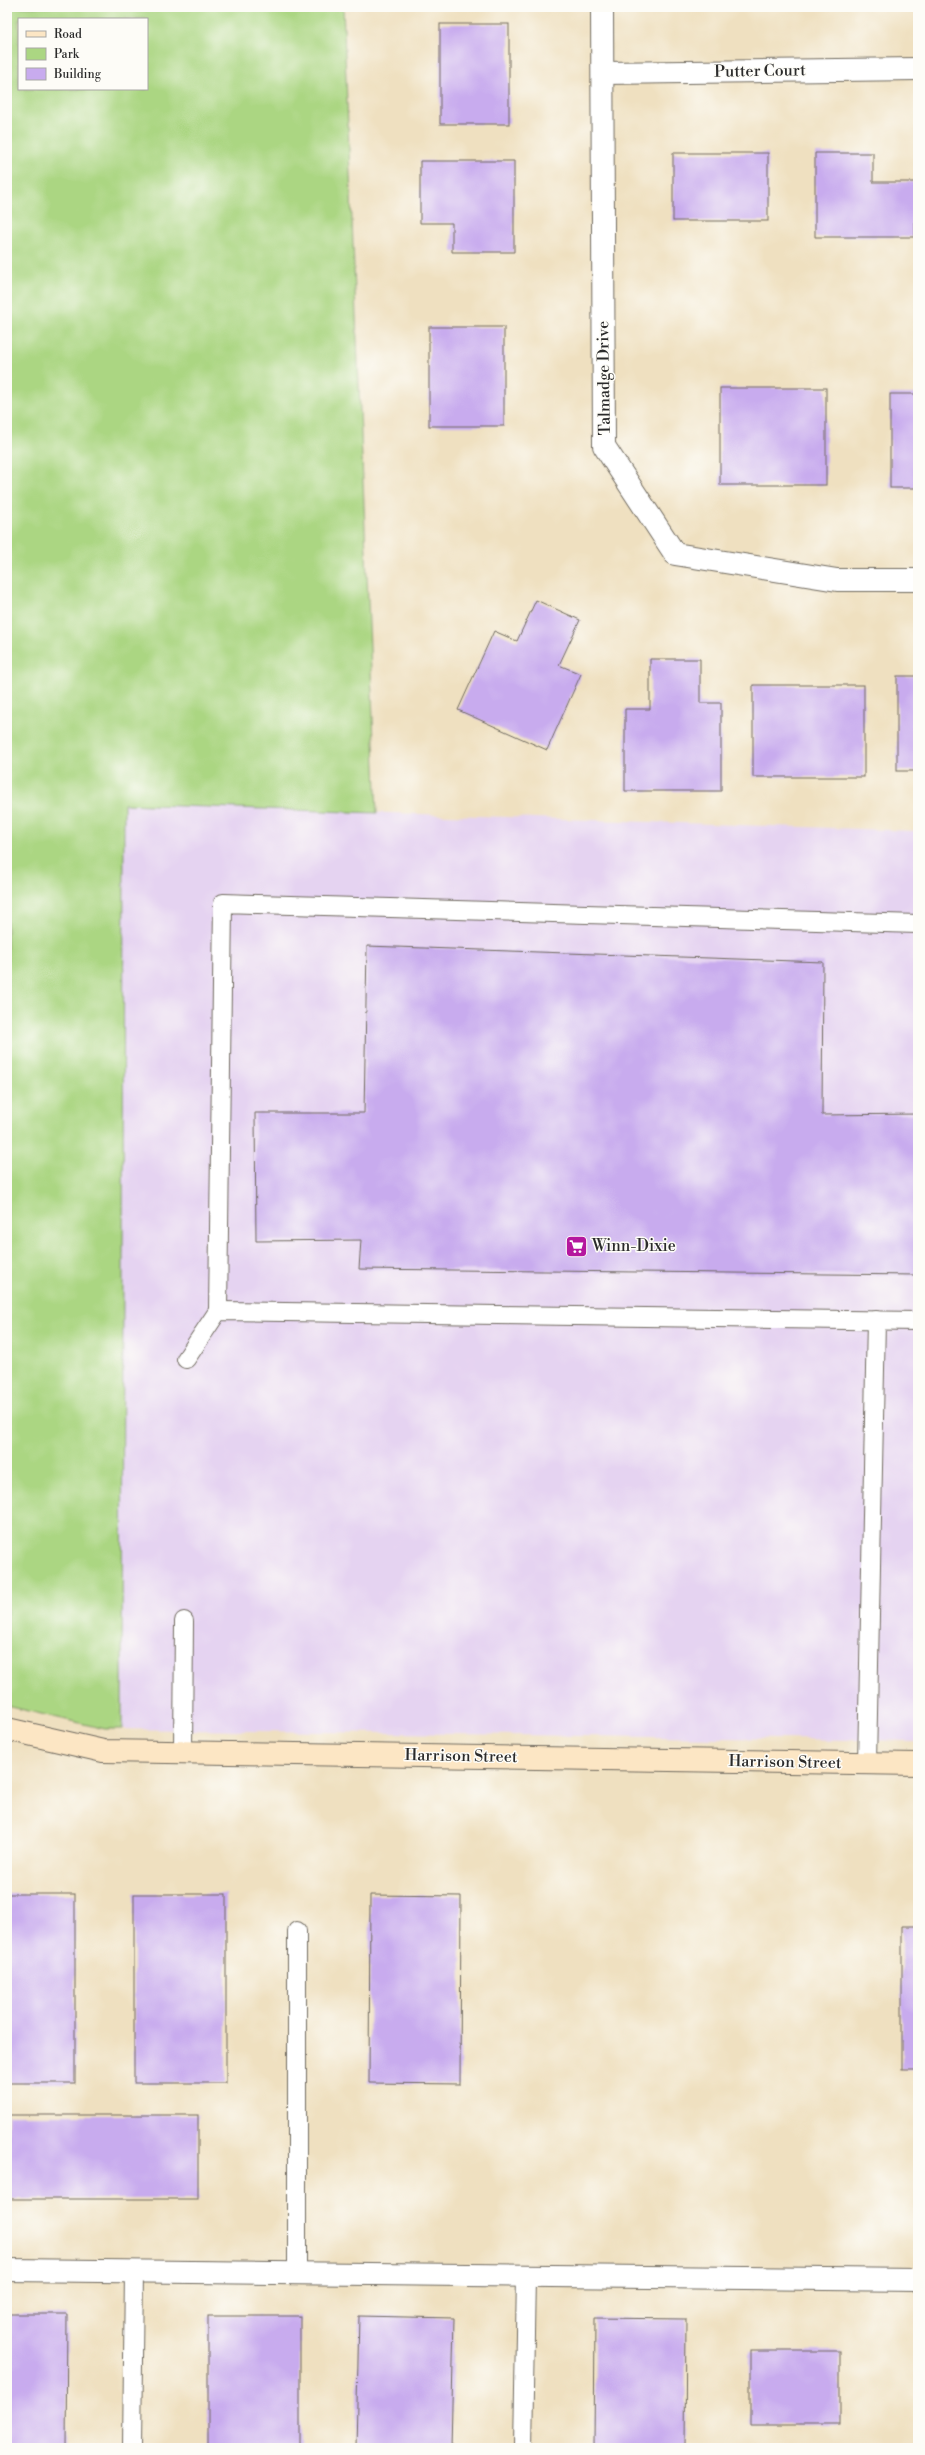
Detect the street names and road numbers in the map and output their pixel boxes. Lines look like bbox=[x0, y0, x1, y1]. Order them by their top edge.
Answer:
street label: Putter Court bbox=[714, 60, 806, 82]
street label: Talmadge Drive bbox=[593, 321, 615, 435]
street label: Harrison Street bbox=[404, 1745, 518, 1767]
street label: Harrison Street bbox=[728, 1751, 842, 1773]

